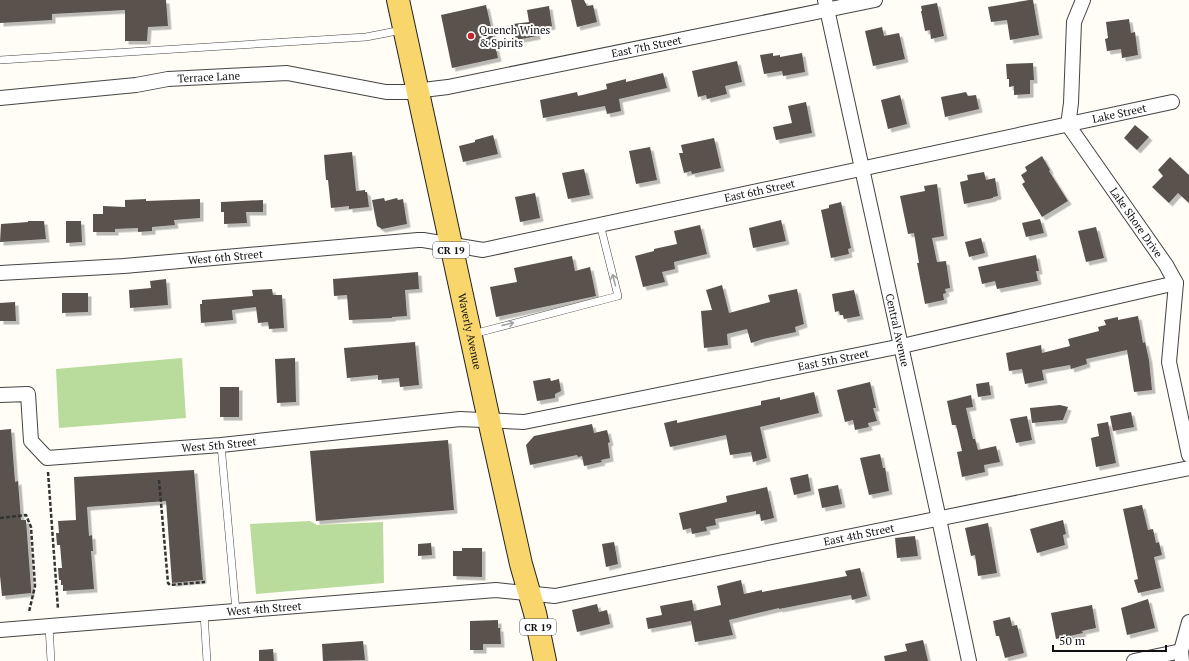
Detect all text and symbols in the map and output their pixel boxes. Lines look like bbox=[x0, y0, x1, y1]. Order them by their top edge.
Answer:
place label: Quench Wines & Spirits bbox=[479, 23, 550, 50]
marker: Quench Wines & Spirits bbox=[466, 31, 476, 41]
street label: East 7th Street bbox=[610, 33, 683, 61]
street label: Terrace Lane bbox=[177, 68, 241, 86]
street label: Lake Street bbox=[1091, 101, 1148, 126]
street label: East 6th Street bbox=[723, 176, 796, 205]
street label: Lake Shore Drive bbox=[1107, 185, 1166, 261]
road number: CR 19 bbox=[433, 242, 469, 258]
street label: West 6th Street bbox=[187, 247, 263, 267]
one-way arrow bbox=[610, 274, 618, 287]
street label: Waverly Avenue bbox=[455, 292, 485, 371]
street label: Central Avenue bbox=[883, 292, 912, 369]
one-way arrow bbox=[501, 319, 514, 327]
street label: East 5th Street bbox=[797, 346, 870, 374]
street label: West 5th Street bbox=[181, 434, 257, 455]
street label: East 4th Street bbox=[822, 521, 896, 549]
street label: West 4th Street bbox=[226, 599, 302, 619]
road number: CR 19 bbox=[520, 619, 556, 635]
scale bar bbox=[1053, 627, 1166, 653]
text: 50 m bbox=[1059, 633, 1086, 648]

